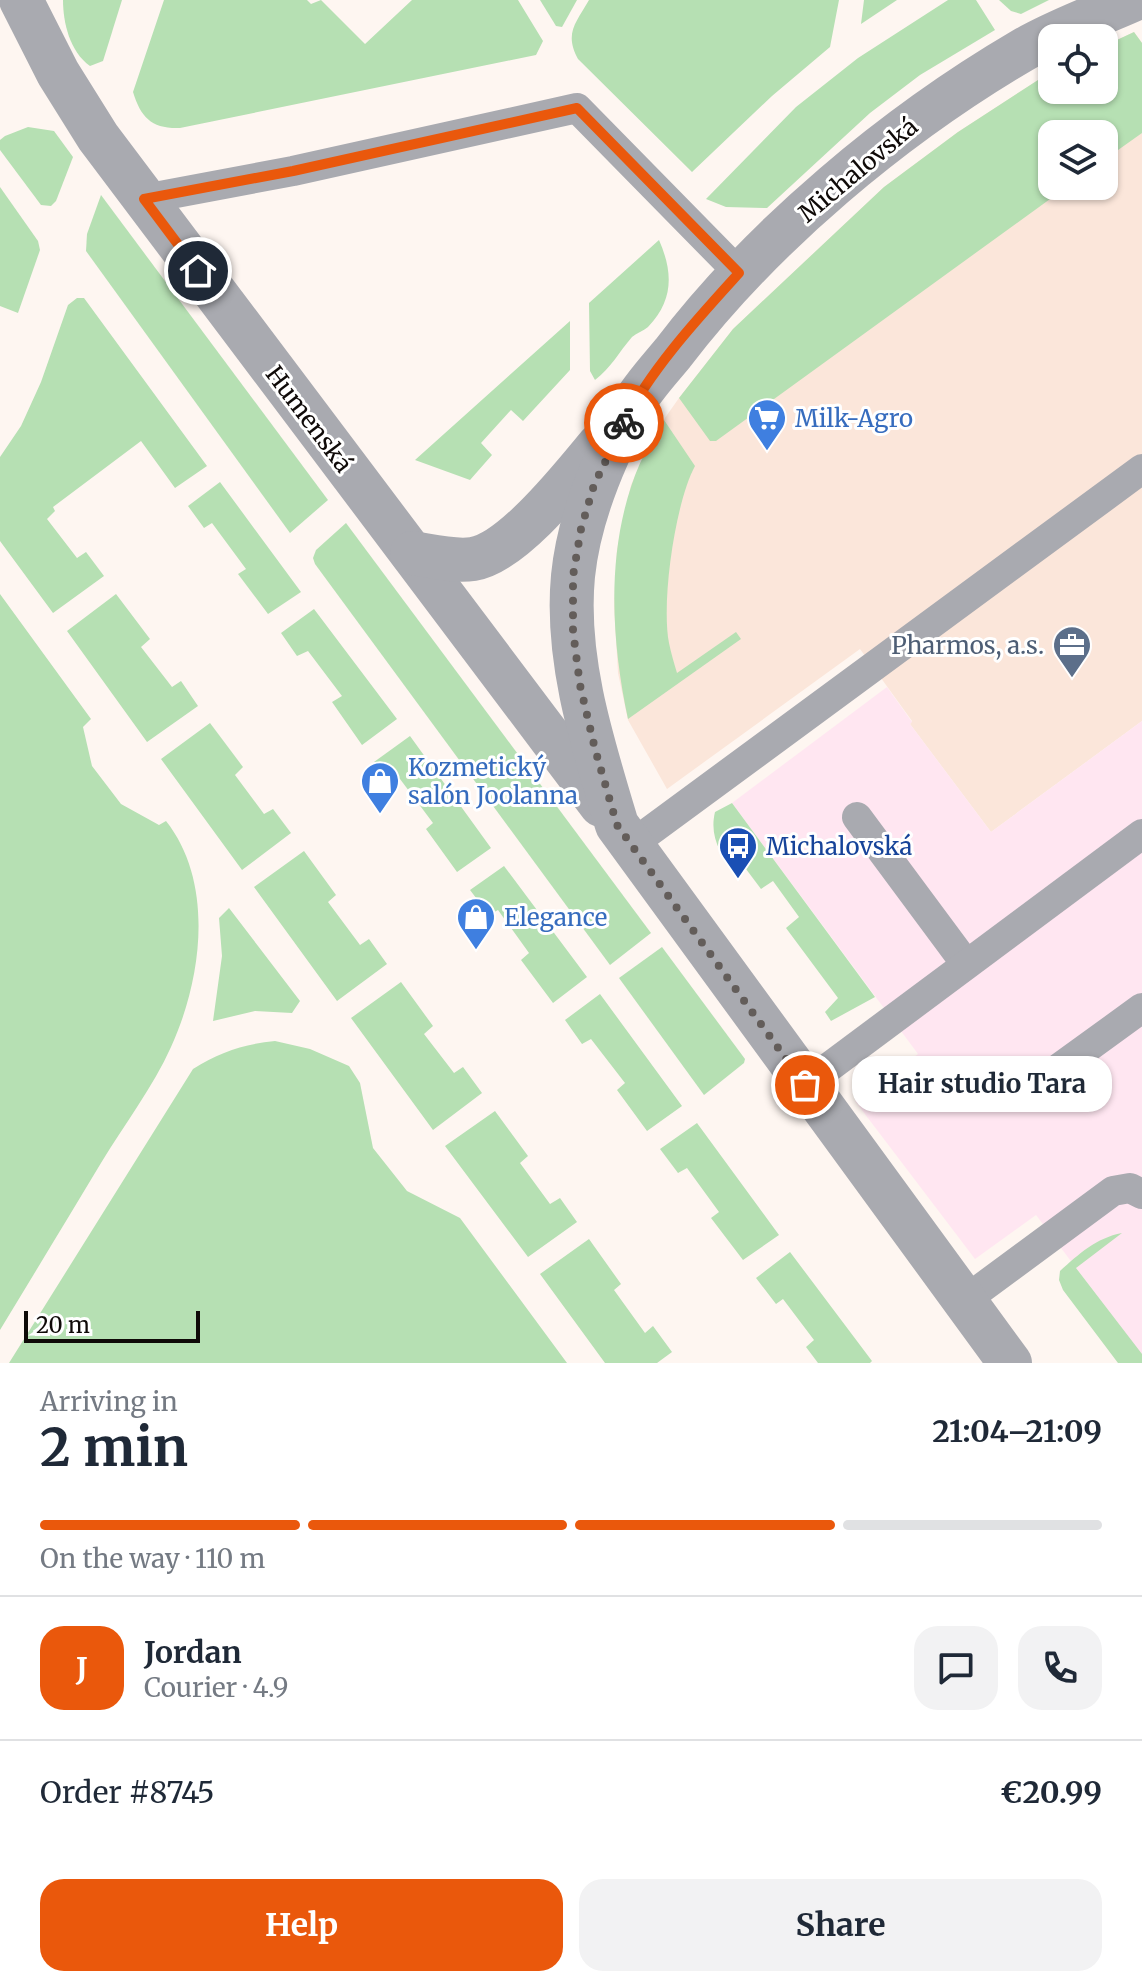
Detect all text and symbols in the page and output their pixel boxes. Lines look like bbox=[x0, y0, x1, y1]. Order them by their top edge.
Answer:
map controls bbox=[1038, 24, 1118, 200]
button: locate bbox=[1038, 24, 1118, 104]
street label: Michalovská bbox=[792, 111, 924, 229]
button: layers bbox=[1038, 120, 1118, 200]
pin bbox=[164, 237, 232, 305]
icon: home bbox=[176, 249, 220, 293]
street label: Humenská bbox=[259, 360, 359, 479]
courier bbox=[584, 383, 664, 463]
supermarket icon: Milk-Agro bbox=[746, 397, 788, 452]
icon: bike bbox=[602, 401, 646, 445]
place label: Milk-Agro bbox=[795, 403, 913, 434]
office icon: Pharmos, a.s. bbox=[1051, 624, 1093, 679]
place label: Pharmos, a.s. bbox=[891, 630, 1044, 661]
place label: Kozmetický salón Joolanna bbox=[408, 752, 578, 811]
shop icon: Kozmetický salón Joolanna bbox=[359, 760, 401, 815]
bus stop icon: Michalovská bbox=[717, 825, 759, 880]
place label: Michalovská bbox=[766, 831, 912, 862]
shop icon: Elegance bbox=[455, 896, 497, 951]
place label: Elegance bbox=[504, 902, 607, 933]
pin bbox=[771, 1051, 839, 1119]
callout: Hair studio Tara bbox=[853, 1057, 1113, 1113]
icon: bag bbox=[783, 1063, 827, 1107]
text: Hair studio Tara bbox=[878, 1067, 1086, 1100]
scale bar bbox=[24, 1307, 200, 1343]
text: 20 m bbox=[36, 1311, 90, 1339]
text: Arriving in bbox=[40, 1385, 178, 1418]
text: 21:04–21:09 bbox=[932, 1412, 1102, 1450]
text: 2 min bbox=[40, 1415, 188, 1480]
text: On the way · 110 m bbox=[40, 1542, 265, 1575]
button: chat bbox=[914, 1626, 998, 1710]
button: phone bbox=[1018, 1626, 1102, 1710]
text: Jordan bbox=[144, 1633, 242, 1671]
text: J bbox=[76, 1649, 88, 1687]
text: Courier · 4.9 bbox=[144, 1671, 288, 1704]
text: Order #8745 bbox=[40, 1773, 215, 1811]
text: €20.99 bbox=[1000, 1773, 1102, 1811]
button: Help bbox=[40, 1879, 563, 1971]
button: Share bbox=[579, 1879, 1102, 1971]

